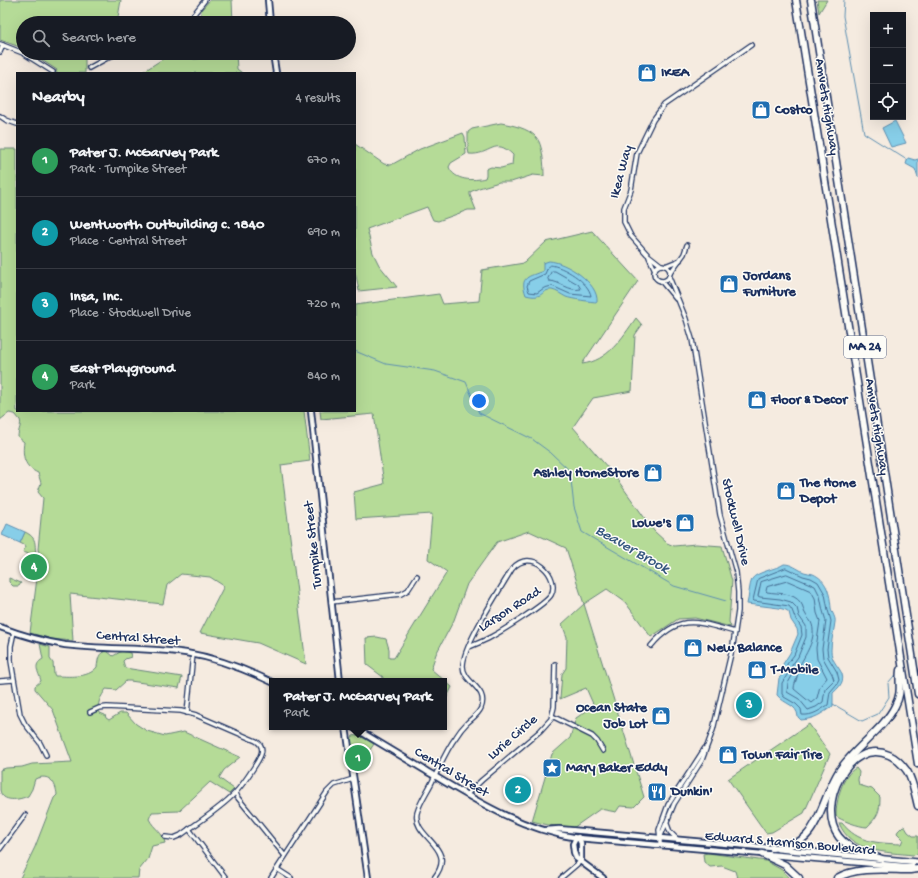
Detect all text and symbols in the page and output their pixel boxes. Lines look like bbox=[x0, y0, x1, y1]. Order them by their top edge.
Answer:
map controls bbox=[870, 12, 906, 120]
button: + bbox=[870, 12, 906, 48]
search box bbox=[16, 16, 356, 60]
icon: search bbox=[30, 27, 52, 49]
text: Search here bbox=[62, 29, 136, 47]
button: − bbox=[870, 48, 906, 84]
street label: Amvets Highway bbox=[810, 57, 842, 157]
shop icon: IKEA bbox=[636, 62, 658, 84]
place label: IKEA bbox=[661, 65, 691, 82]
button: locate bbox=[870, 84, 906, 120]
text: Nearby bbox=[32, 88, 85, 108]
text: 4 results bbox=[296, 91, 340, 106]
shop icon: Costco bbox=[750, 99, 772, 121]
place label: Costco bbox=[774, 102, 813, 119]
street label: Ikea Way bbox=[607, 143, 637, 201]
text: Pater J. McGarvey Park bbox=[70, 144, 218, 162]
text: 1 bbox=[42, 153, 48, 168]
text: 670 m bbox=[307, 153, 340, 168]
text: Park · Turnpike Street bbox=[70, 162, 186, 177]
text: Wentworth Outbuilding c. 1840 bbox=[70, 216, 264, 234]
text: 2 bbox=[42, 225, 48, 240]
text: 690 m bbox=[307, 225, 340, 240]
text: Place · Central Street bbox=[70, 234, 186, 249]
place label: Jordans Furniture bbox=[742, 268, 797, 301]
shop icon: Jordans Furniture bbox=[718, 273, 740, 295]
text: Insa, Inc. bbox=[70, 288, 123, 306]
text: 3 bbox=[42, 297, 48, 312]
text: 720 m bbox=[307, 297, 340, 312]
text: Place · Stockwell Drive bbox=[70, 306, 191, 321]
road number: MA 24 bbox=[844, 336, 886, 358]
text: East Playground bbox=[70, 360, 175, 378]
text: 4 bbox=[42, 369, 48, 384]
text: 840 m bbox=[307, 369, 340, 384]
street label: Amvets Highway bbox=[860, 377, 892, 477]
text: Park bbox=[70, 378, 95, 393]
shop icon: Floor & Decor bbox=[746, 389, 768, 411]
your location bbox=[469, 391, 489, 411]
place label: Floor & Decor bbox=[770, 392, 849, 409]
shop icon: Ashley HomeStore bbox=[642, 462, 664, 484]
place label: Ashley HomeStore bbox=[532, 465, 640, 482]
place label: The Home Depot bbox=[798, 475, 857, 508]
street label: Stockwell Drive bbox=[717, 477, 753, 568]
shop icon: The Home Depot bbox=[775, 480, 797, 502]
street label: Turnpike Street bbox=[301, 499, 327, 590]
shop icon: Lowe's bbox=[674, 512, 696, 534]
place label: Lowe's bbox=[632, 515, 672, 532]
water label: Beaver Brook bbox=[592, 522, 673, 579]
pin: 4 bbox=[21, 552, 47, 582]
street label: Larson Road bbox=[476, 583, 546, 636]
street label: Central Street bbox=[96, 628, 182, 650]
shop icon: New Balance bbox=[682, 637, 704, 659]
place label: New Balance bbox=[707, 640, 783, 657]
shop icon: T-Mobile bbox=[746, 659, 768, 681]
place label: T-Mobile bbox=[770, 662, 819, 679]
popup bbox=[269, 678, 447, 730]
text: Pater J. McGarvey Park bbox=[284, 688, 432, 706]
pin: 3 bbox=[736, 690, 762, 720]
place label: Ocean State Job Lot bbox=[576, 700, 648, 733]
shop icon: Ocean State Job Lot bbox=[650, 705, 672, 727]
text: Park bbox=[284, 706, 309, 721]
street label: Lurie Circle bbox=[484, 711, 542, 764]
pin: 1 bbox=[345, 743, 371, 773]
street label: Central Street bbox=[411, 744, 492, 802]
shop icon: Town Fair Tire bbox=[717, 744, 739, 766]
place label: Town Fair Tire bbox=[741, 747, 823, 764]
place icon: Mary Baker Eddy bbox=[541, 757, 563, 779]
place label: Mary Baker Eddy bbox=[566, 760, 667, 777]
pin: 2 bbox=[505, 775, 531, 805]
restaurant icon: Dunkin' bbox=[646, 781, 668, 803]
place label: Dunkin' bbox=[669, 784, 713, 801]
street label: Edward S Harrison Boulevard bbox=[704, 828, 878, 860]

